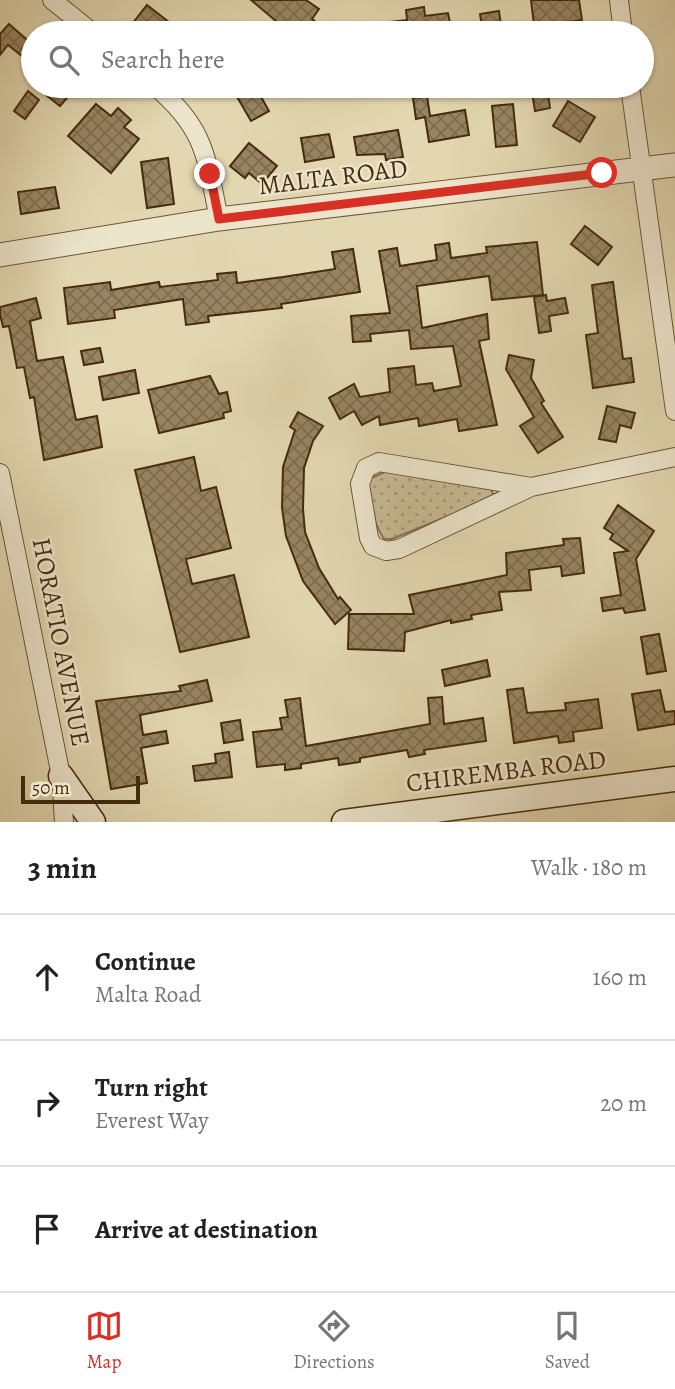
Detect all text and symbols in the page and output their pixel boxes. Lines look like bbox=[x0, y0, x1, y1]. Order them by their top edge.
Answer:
search box bbox=[21, 21, 654, 98]
icon: search bbox=[45, 41, 83, 79]
text: Search here bbox=[101, 42, 225, 77]
street label: MALTA ROAD bbox=[256, 150, 410, 204]
route start bbox=[586, 157, 617, 188]
route end bbox=[194, 158, 225, 189]
street label: HORATIO AVENUE bbox=[24, 535, 98, 749]
street label: CHIREMBA ROAD bbox=[404, 741, 608, 801]
scale bar bbox=[21, 773, 140, 805]
text: 50 m bbox=[32, 775, 70, 801]
text: 3 min bbox=[28, 848, 97, 888]
text: Walk · 180 m bbox=[531, 852, 647, 883]
text: Continue bbox=[95, 944, 196, 979]
icon: ahead bbox=[28, 958, 66, 996]
text: 160 m bbox=[593, 962, 647, 993]
text: Malta Road bbox=[95, 979, 201, 1010]
text: Turn right bbox=[95, 1070, 208, 1105]
icon: right bbox=[28, 1084, 66, 1122]
text: 20 m bbox=[600, 1088, 647, 1119]
text: Everest Way bbox=[95, 1105, 208, 1136]
icon: arrive bbox=[28, 1210, 66, 1248]
text: Arrive at destination bbox=[95, 1212, 318, 1247]
tab: Map bbox=[85, 1307, 123, 1375]
tab: Directions bbox=[293, 1307, 375, 1375]
tab: Saved bbox=[545, 1307, 590, 1375]

